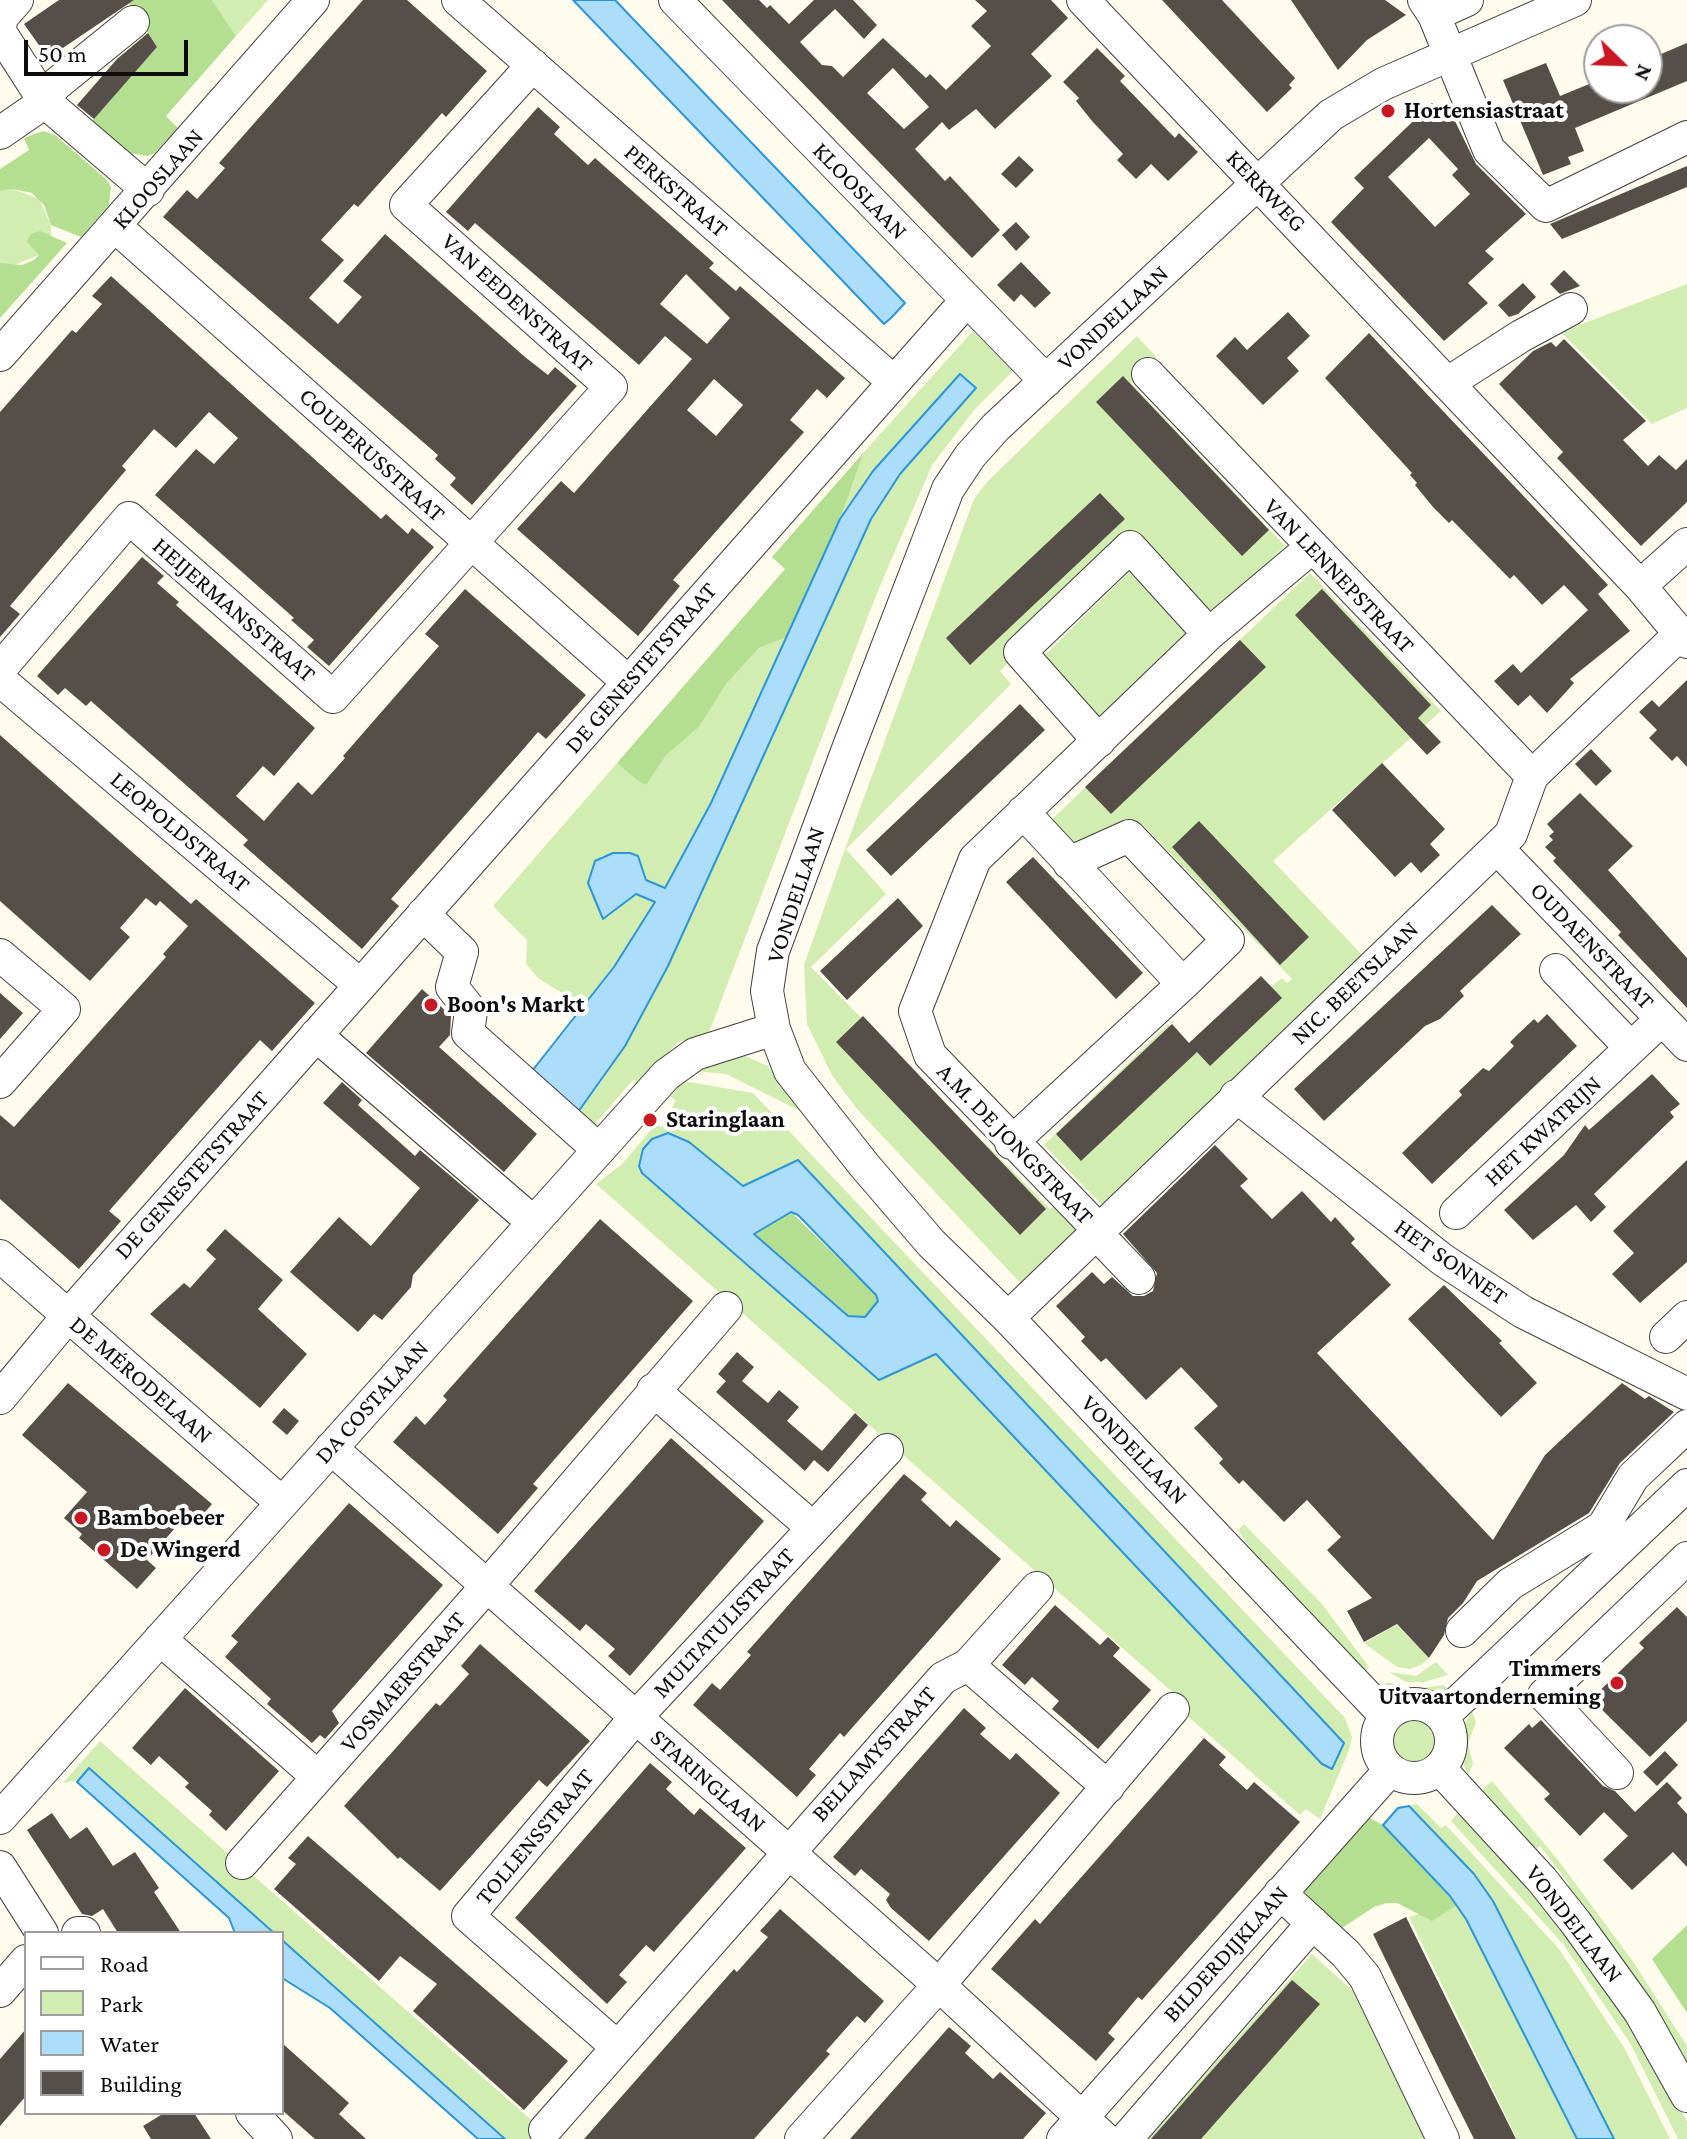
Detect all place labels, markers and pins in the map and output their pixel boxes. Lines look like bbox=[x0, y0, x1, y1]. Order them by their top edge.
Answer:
place label: Hortensiastraat bbox=[1404, 97, 1564, 125]
marker: Hortensiastraat bbox=[1379, 102, 1397, 120]
place label: Boon's Markt bbox=[447, 991, 585, 1019]
marker: Boon's Markt bbox=[422, 996, 440, 1014]
place label: Staringlaan bbox=[666, 1106, 785, 1134]
marker: Staringlaan bbox=[641, 1111, 659, 1129]
place label: Bamboebeer bbox=[97, 1504, 225, 1532]
marker: Bamboebeer bbox=[72, 1509, 90, 1527]
place label: De Wingerd bbox=[120, 1536, 241, 1564]
marker: De Wingerd bbox=[95, 1541, 113, 1559]
place label: Timmers Uitvaartonderneming bbox=[1378, 1655, 1601, 1711]
marker: Timmers Uitvaartonderneming bbox=[1608, 1674, 1626, 1692]

